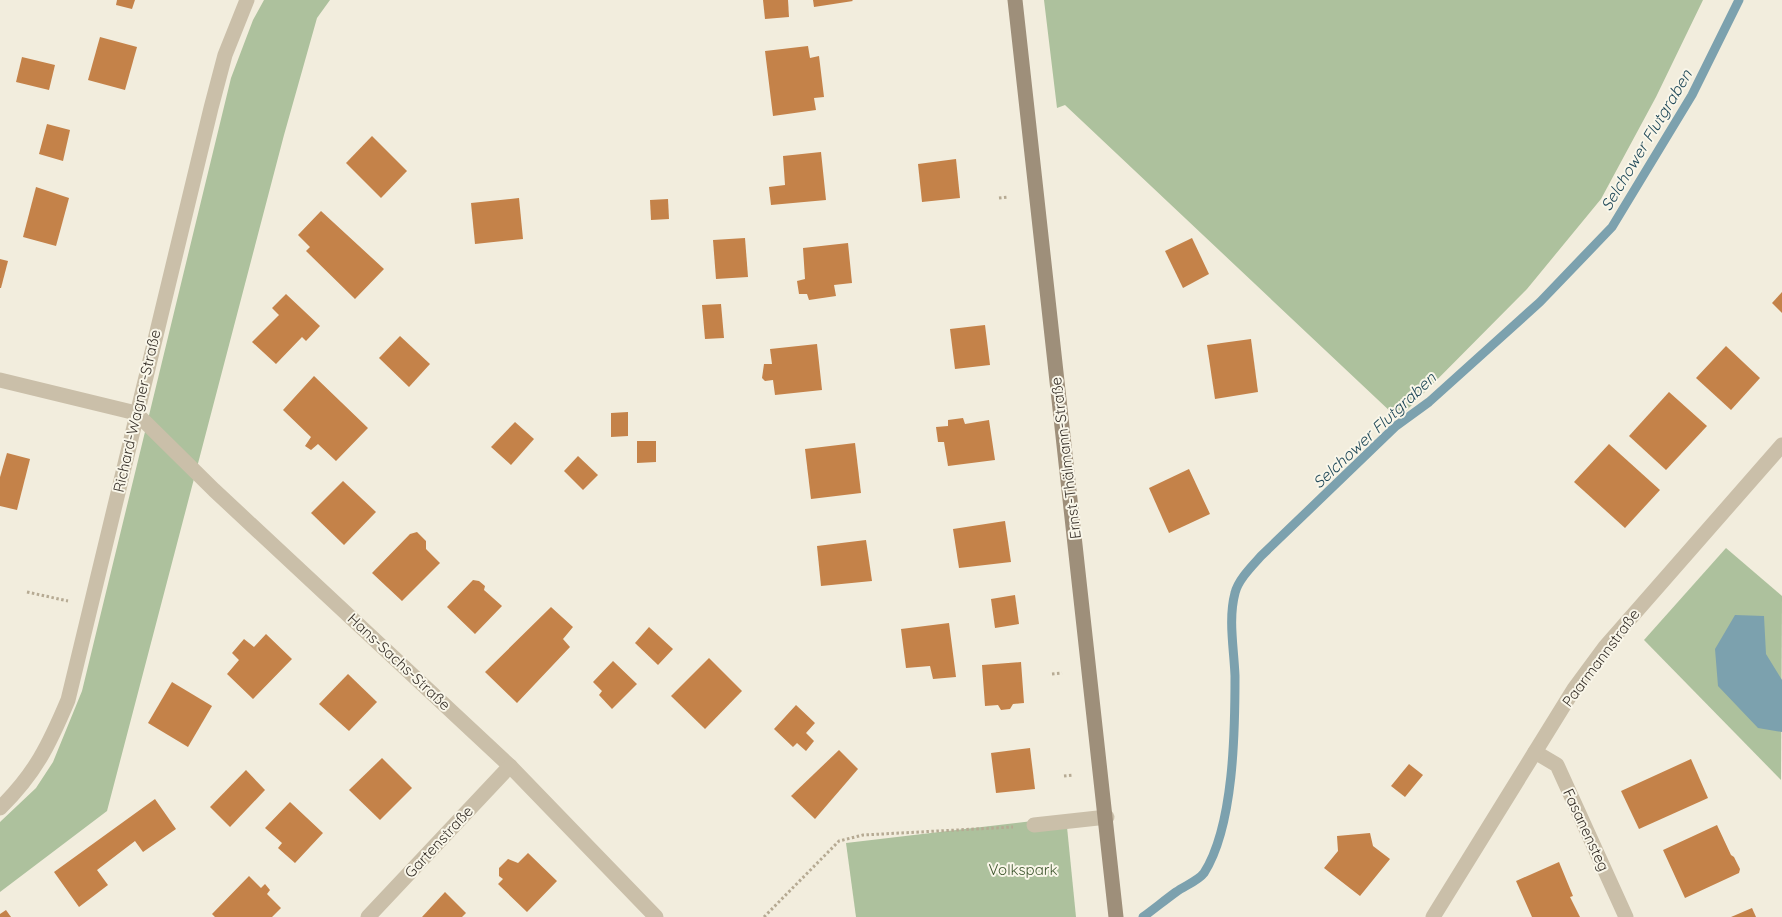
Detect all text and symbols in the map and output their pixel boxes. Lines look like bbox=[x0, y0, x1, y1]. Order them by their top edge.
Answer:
water label: Selchower Flutgraben bbox=[1596, 65, 1696, 214]
street label: Richard-Wagner-Straße bbox=[109, 328, 164, 494]
water label: Selchower Flutgraben bbox=[1308, 367, 1440, 492]
street label: Ernst-Thälmann-Straße bbox=[1046, 376, 1085, 540]
street label: Paarmannstraße bbox=[1558, 605, 1644, 710]
street label: Hans-Sachs-Straße bbox=[344, 609, 455, 714]
street label: Fasanensteg bbox=[1559, 785, 1614, 874]
street label: Gartenstraße bbox=[400, 802, 477, 882]
park label: Volkspark bbox=[988, 860, 1058, 879]

